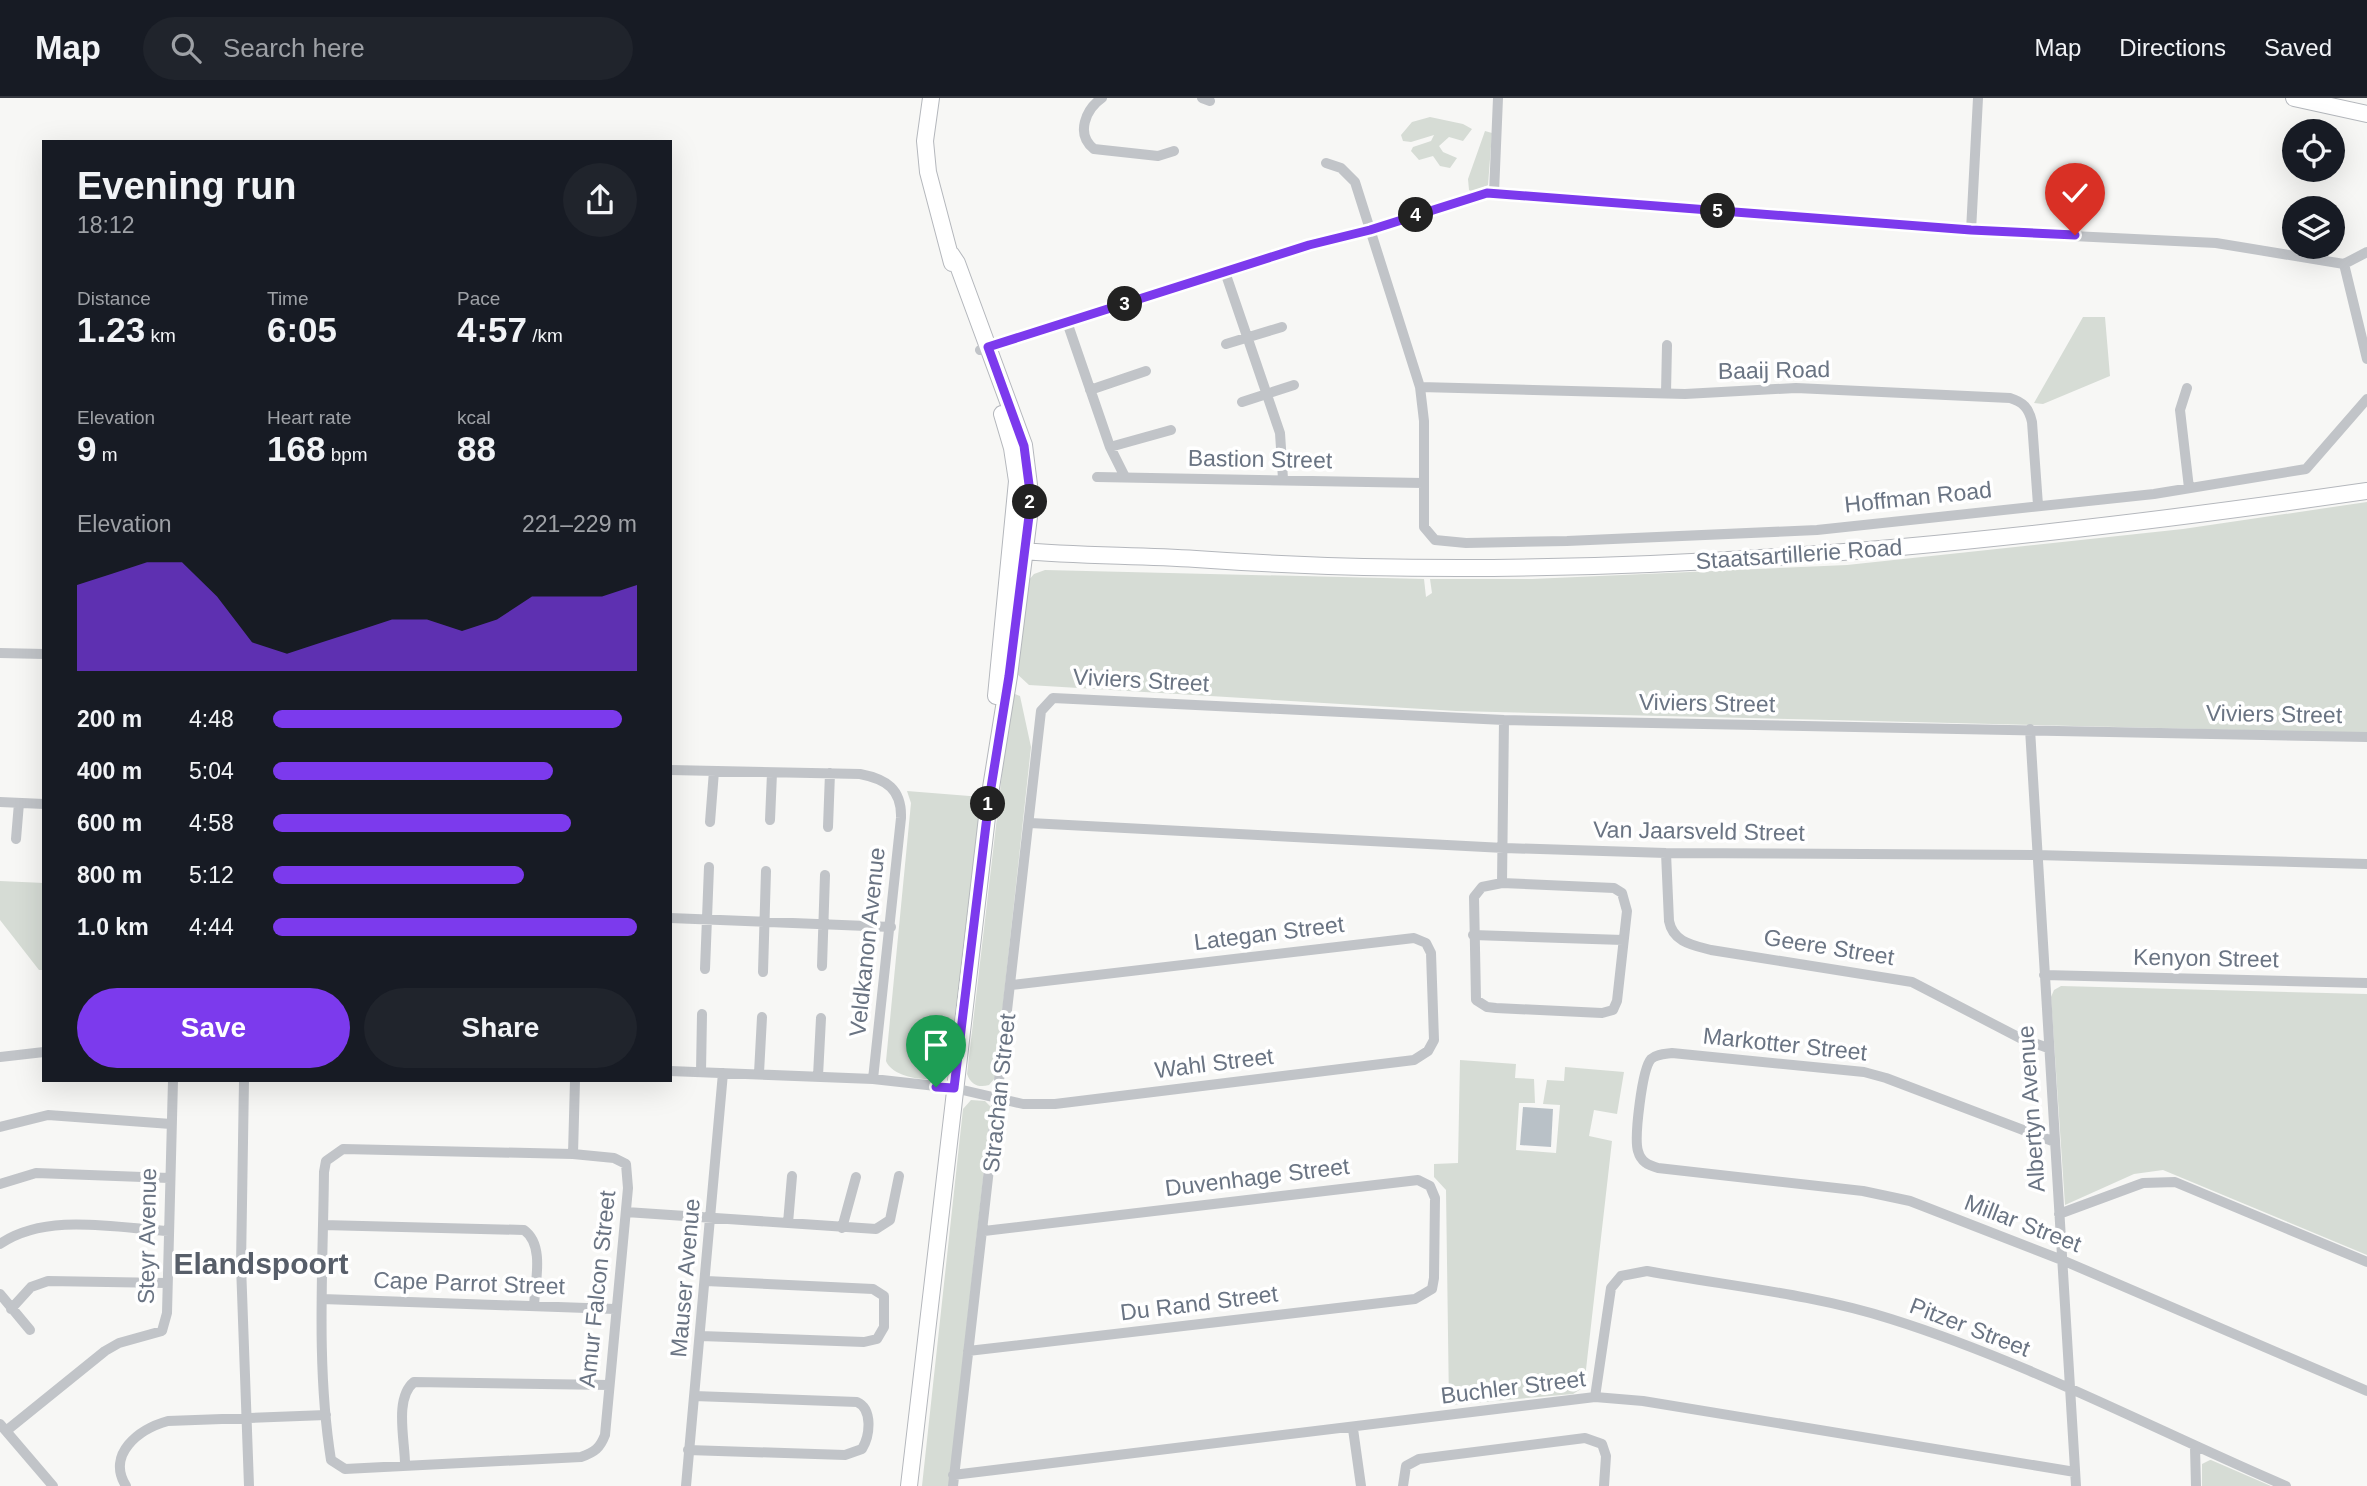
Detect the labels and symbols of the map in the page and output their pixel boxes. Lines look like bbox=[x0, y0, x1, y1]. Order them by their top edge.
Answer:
pin bbox=[2045, 163, 2105, 235]
pin: 5 bbox=[1700, 194, 1736, 228]
pin: 4 bbox=[1398, 198, 1434, 232]
pin: 3 bbox=[1108, 286, 1142, 322]
street label: Baaij Road bbox=[1718, 356, 1830, 384]
street label: Bastion Street bbox=[1188, 445, 1333, 473]
street label: Hoffman Road bbox=[1843, 476, 1993, 518]
pin: 2 bbox=[1012, 484, 1048, 520]
street label: Staatsartillerie Road bbox=[1695, 534, 1903, 574]
street label: Viviers Street bbox=[1072, 663, 1210, 697]
street label: Viviers Street bbox=[1639, 689, 1776, 717]
street label: Viviers Street bbox=[2206, 700, 2343, 728]
pin: 1 bbox=[970, 786, 1006, 822]
street label: Van Jaarsveld Street bbox=[1593, 816, 1806, 846]
street label: Veldkanon Avenue bbox=[844, 846, 890, 1038]
street label: Lategan Street bbox=[1193, 911, 1346, 955]
street label: Geere Street bbox=[1762, 924, 1897, 970]
street label: Kenyon Street bbox=[2133, 944, 2280, 972]
street label: Strachan Street bbox=[978, 1012, 1020, 1174]
pin bbox=[906, 1015, 966, 1087]
street label: Markotter Street bbox=[1702, 1022, 1869, 1066]
street label: Albertyn Avenue bbox=[2012, 1025, 2050, 1193]
street label: Wahl Street bbox=[1153, 1043, 1275, 1083]
street label: Duvenhage Street bbox=[1163, 1153, 1351, 1201]
street label: Steyr Avenue bbox=[133, 1168, 161, 1304]
street label: Amur Falcon Street bbox=[574, 1189, 620, 1389]
street label: Millar Street bbox=[1961, 1189, 2085, 1257]
street label: Mauser Avenue bbox=[665, 1197, 705, 1359]
district label: Elandspoort bbox=[173, 1247, 349, 1280]
street label: Cape Parrot Street bbox=[373, 1267, 566, 1299]
street label: Du Rand Street bbox=[1119, 1280, 1280, 1326]
street label: Pitzer Street bbox=[1906, 1292, 2034, 1362]
street label: Buchler Street bbox=[1439, 1365, 1588, 1409]

